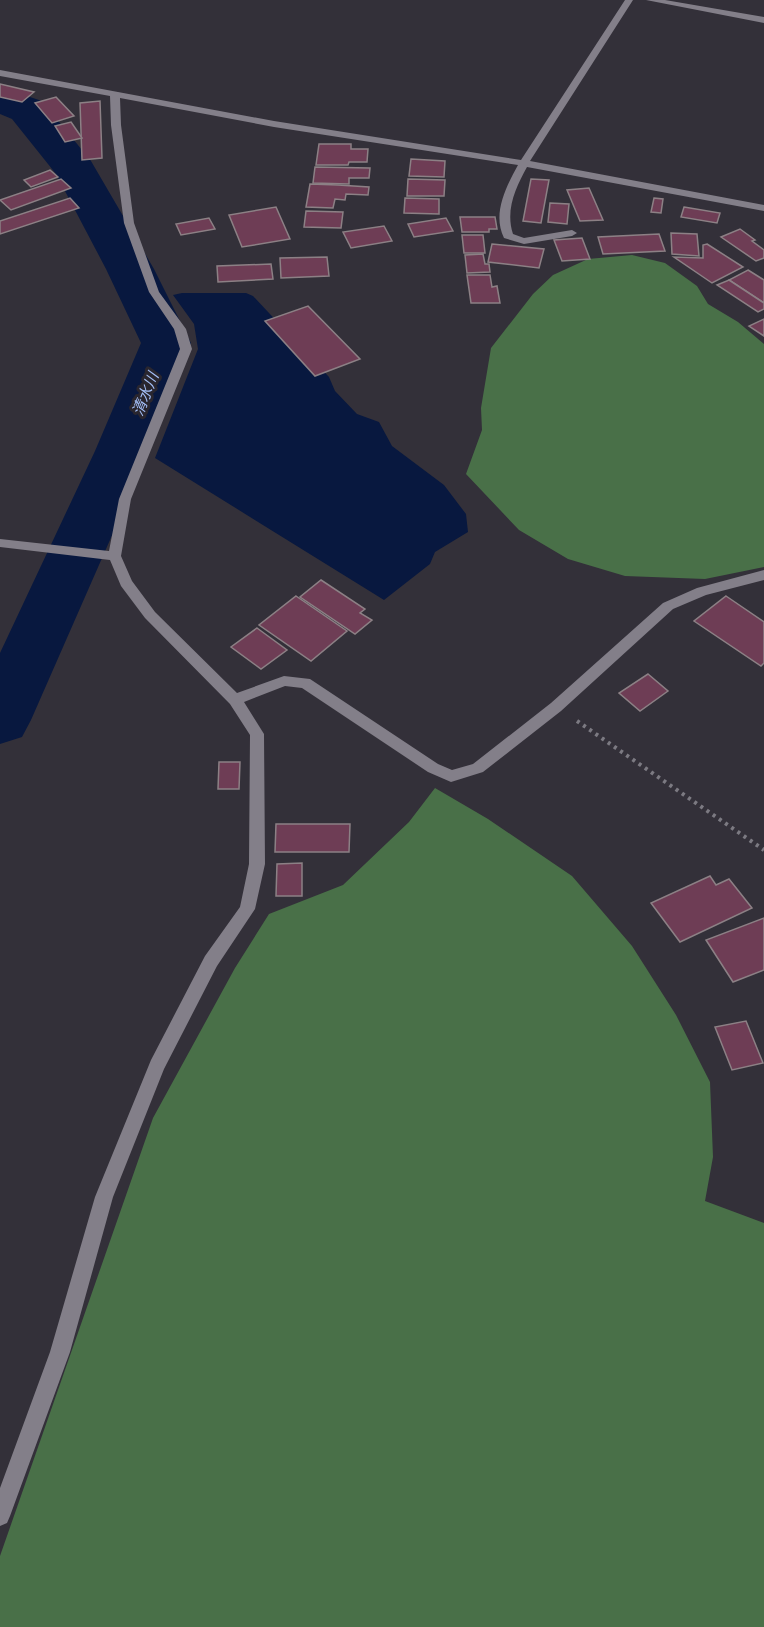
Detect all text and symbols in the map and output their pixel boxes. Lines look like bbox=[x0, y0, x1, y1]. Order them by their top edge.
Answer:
water label: 清水川 bbox=[128, 368, 163, 418]

